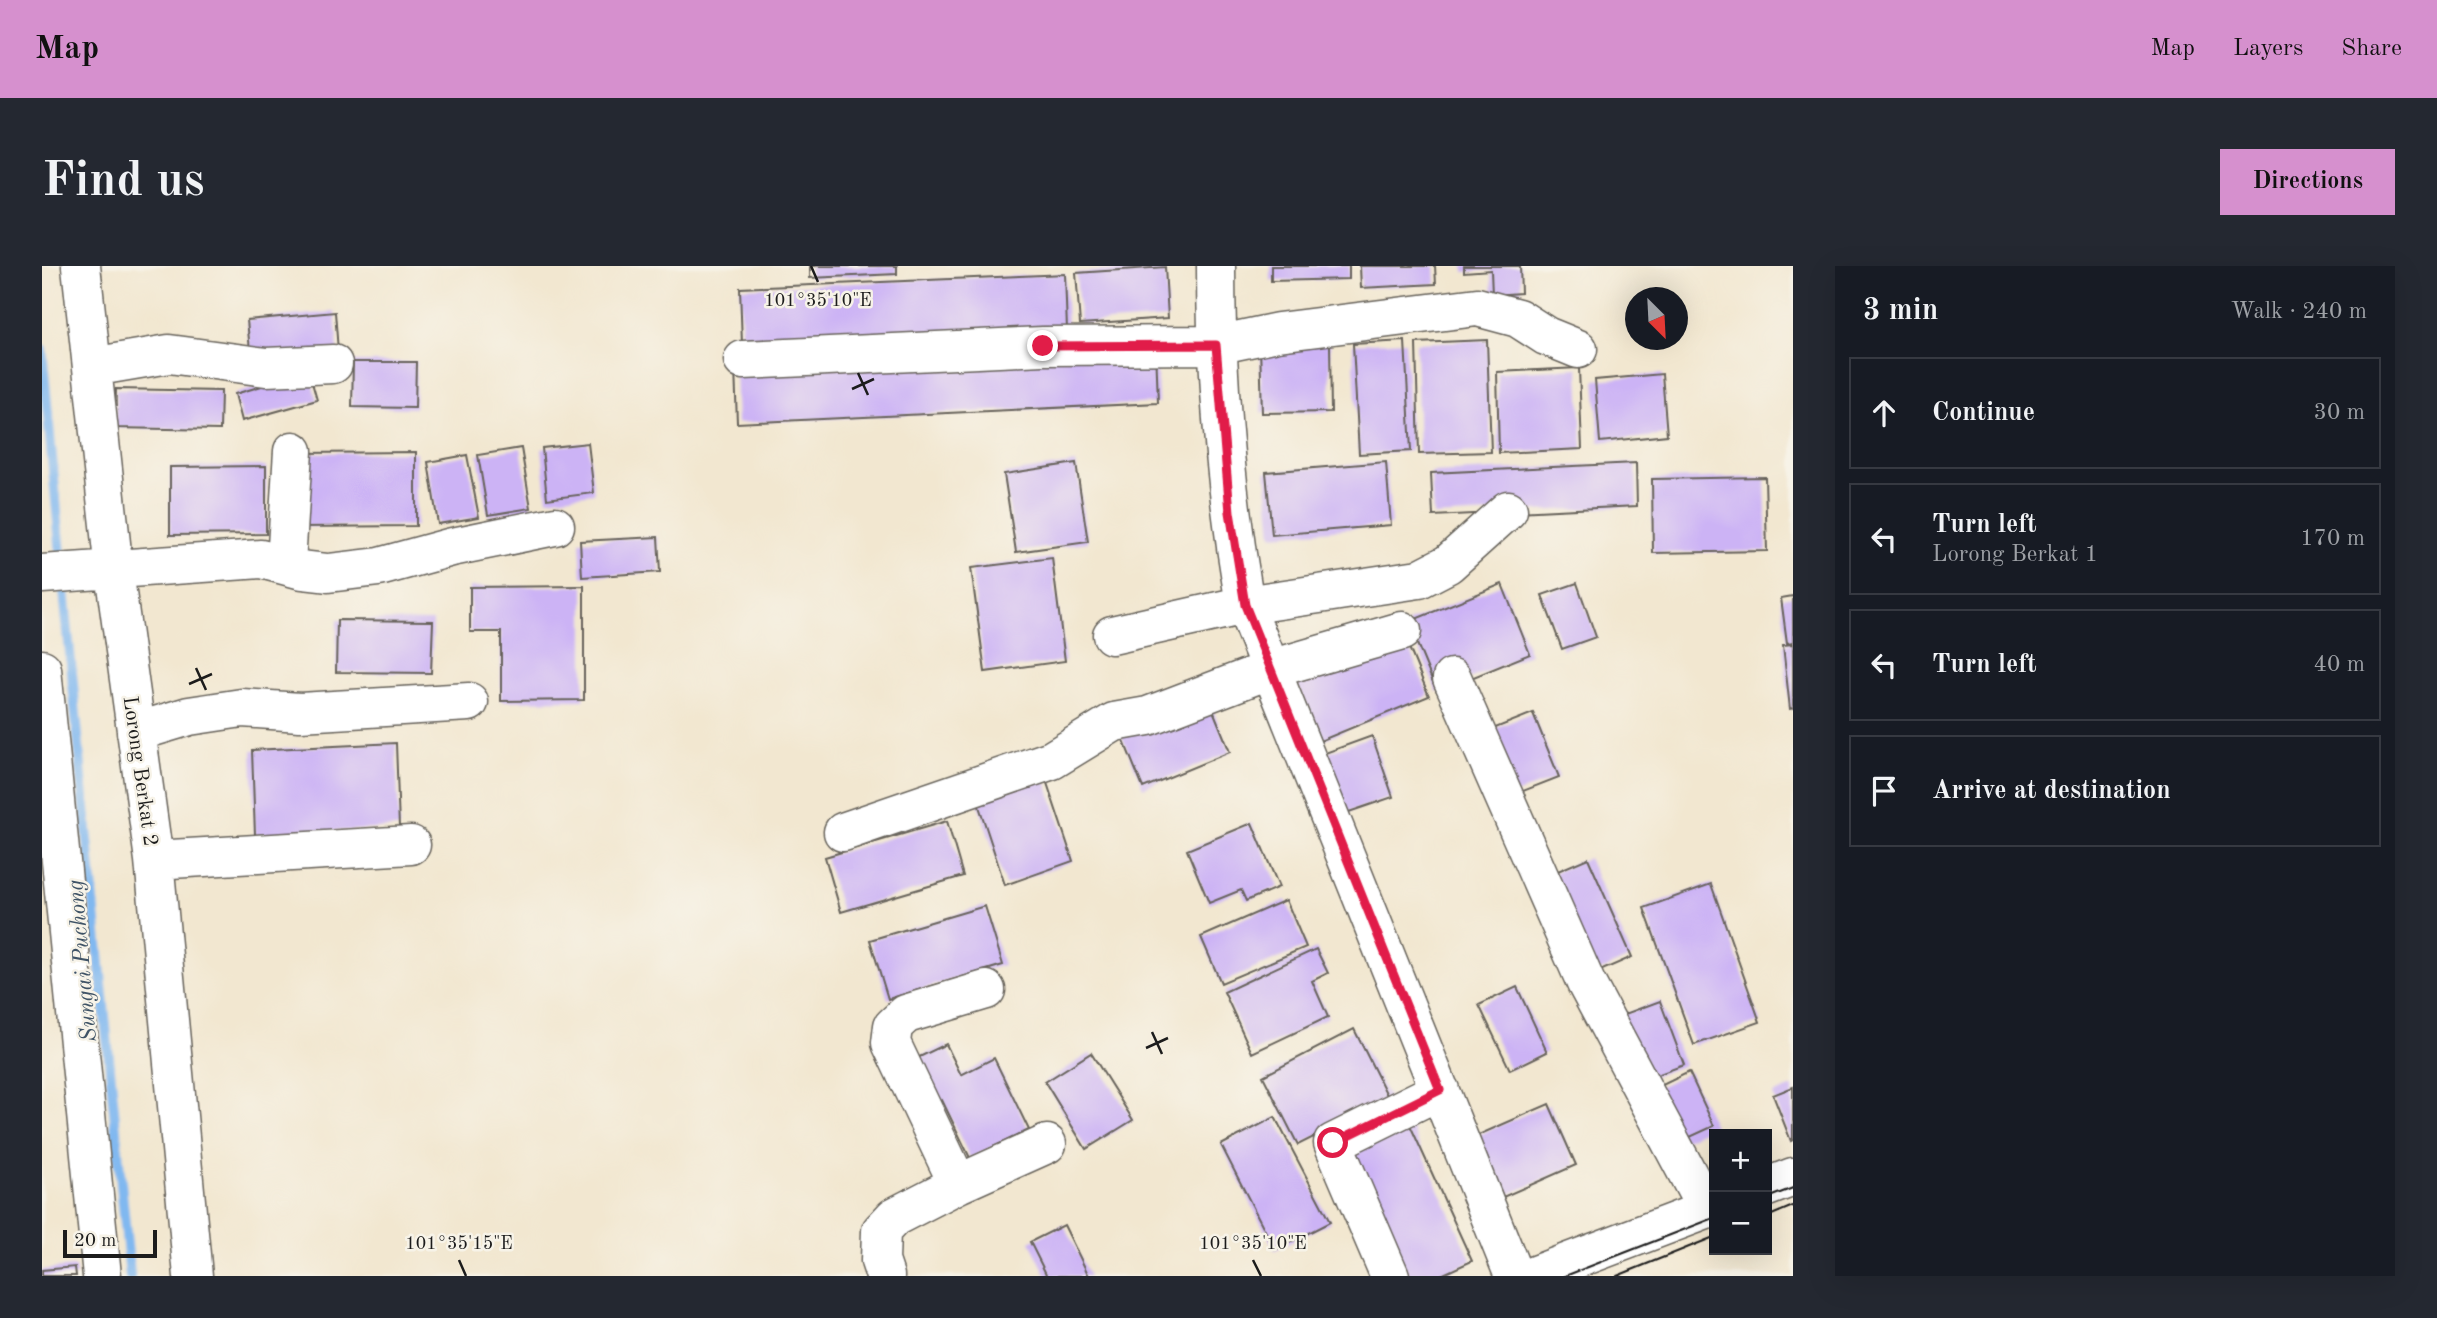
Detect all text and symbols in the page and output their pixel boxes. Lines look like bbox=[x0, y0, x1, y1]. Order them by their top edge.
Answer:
text: Map bbox=[35, 33, 99, 66]
text: Map bbox=[2151, 37, 2195, 61]
text: Layers bbox=[2233, 37, 2303, 61]
text: Share bbox=[2341, 37, 2402, 61]
button: Directions bbox=[2220, 149, 2395, 215]
text: Find us bbox=[42, 158, 205, 207]
north arrow bbox=[1625, 287, 1688, 350]
text: 101°35'10"E bbox=[764, 292, 872, 310]
text: 3 min bbox=[1863, 296, 1938, 326]
text: Walk · 240 m bbox=[2231, 300, 2367, 323]
route end bbox=[1027, 330, 1058, 361]
icon: ahead bbox=[1865, 394, 1903, 432]
text: Continue bbox=[1932, 400, 2035, 426]
text: 30 m bbox=[2314, 401, 2365, 424]
text: Turn left bbox=[1932, 512, 2037, 538]
icon: left bbox=[1865, 520, 1903, 558]
text: 170 m bbox=[2300, 527, 2365, 550]
text: Lorong Berkat 1 bbox=[1932, 543, 2098, 566]
icon: left bbox=[1865, 646, 1903, 684]
text: Turn left bbox=[1932, 652, 2037, 678]
text: 40 m bbox=[2314, 653, 2365, 676]
street label: Lorong Berkat 2 bbox=[119, 695, 160, 848]
icon: arrive bbox=[1865, 772, 1903, 810]
text: Arrive at destination bbox=[1932, 778, 2171, 804]
water label: Sungai Puchong bbox=[64, 879, 102, 1043]
route start bbox=[1317, 1127, 1348, 1158]
map controls bbox=[1709, 1129, 1772, 1255]
button: + bbox=[1709, 1129, 1772, 1192]
button: − bbox=[1709, 1192, 1772, 1255]
scale bar bbox=[63, 1227, 158, 1259]
text: 20 m bbox=[74, 1232, 116, 1251]
text: 101°35'15"E bbox=[405, 1235, 513, 1253]
text: 101°35'10"E bbox=[1199, 1235, 1307, 1253]

